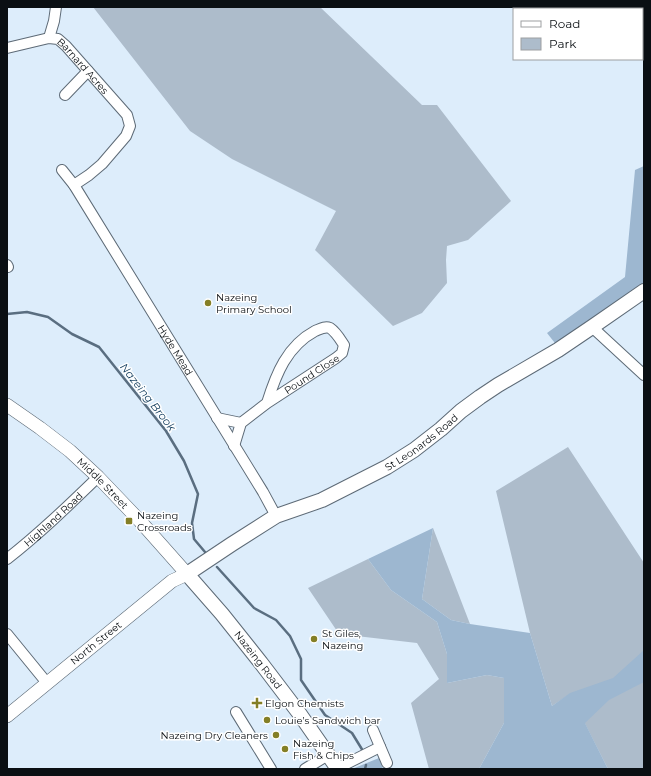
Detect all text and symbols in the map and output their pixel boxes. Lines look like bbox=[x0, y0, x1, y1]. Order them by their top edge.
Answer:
legend bbox=[513, 8, 643, 60]
text: Road bbox=[549, 16, 580, 31]
street label: Barnard Acres bbox=[55, 35, 112, 97]
text: Park bbox=[549, 36, 577, 51]
place label: Nazeing Primary School bbox=[216, 291, 292, 316]
marker: Nazeing Primary School bbox=[203, 298, 213, 308]
street label: Hyde Mead bbox=[155, 322, 196, 378]
street label: Pound Close bbox=[281, 351, 342, 397]
water label: Nazeing Brook bbox=[117, 360, 179, 434]
street label: St Leonards Road bbox=[382, 411, 460, 473]
street label: Middle Street bbox=[75, 455, 131, 512]
street label: Highland Road bbox=[21, 489, 85, 549]
place label: Nazeing Crossroads bbox=[137, 509, 192, 534]
marker: Nazeing Crossroads bbox=[124, 516, 134, 526]
street label: North Street bbox=[68, 618, 124, 668]
place label: St Giles, Nazeing bbox=[322, 627, 363, 652]
street label: Nazeing Road bbox=[231, 628, 285, 692]
marker: St Giles, Nazeing bbox=[309, 634, 319, 644]
place label: Elgon Chemists bbox=[265, 697, 344, 710]
marker: Elgon Chemists bbox=[252, 698, 262, 708]
place label: Louie’s Sandwich bar bbox=[275, 714, 381, 727]
marker: Louie’s Sandwich bar bbox=[262, 715, 272, 725]
place label: Nazeing Dry Cleaners bbox=[161, 729, 268, 742]
marker: Nazeing Dry Cleaners bbox=[271, 730, 281, 740]
place label: Nazeing Fish & Chips bbox=[293, 737, 354, 762]
marker: Nazeing Fish & Chips bbox=[280, 744, 290, 754]

